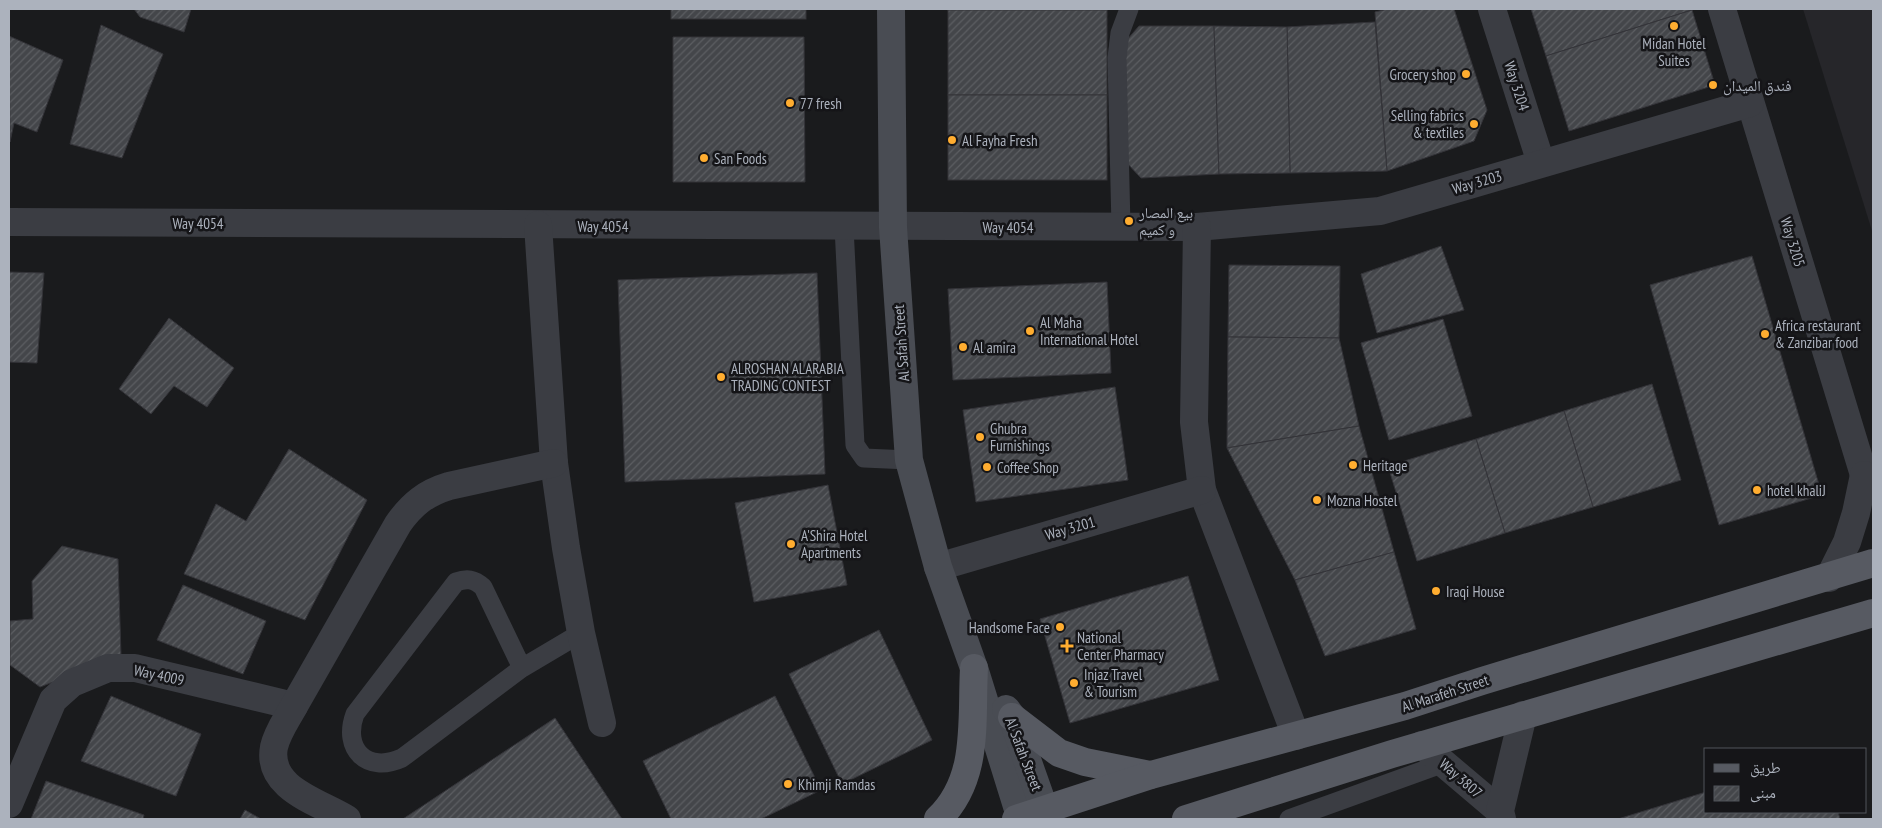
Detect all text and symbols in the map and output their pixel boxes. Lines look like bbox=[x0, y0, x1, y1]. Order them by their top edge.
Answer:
marker: Midan Hotel Suites bbox=[1668, 20, 1680, 32]
place label: Midan Hotel Suites bbox=[1642, 34, 1706, 70]
street label: Way 3204 bbox=[1500, 59, 1534, 113]
place label: Grocery shop bbox=[1390, 65, 1456, 84]
marker: Grocery shop bbox=[1460, 68, 1472, 80]
place label: فندق الميدان bbox=[1723, 76, 1792, 96]
marker: فندق الميدان bbox=[1707, 79, 1719, 91]
place label: 77 fresh bbox=[800, 94, 842, 113]
marker: 77 fresh bbox=[784, 97, 796, 109]
place label: Selling fabrics & textiles bbox=[1391, 106, 1464, 142]
marker: Selling fabrics & textiles bbox=[1468, 118, 1480, 130]
place label: Al Fayha Fresh bbox=[962, 131, 1038, 150]
marker: Al Fayha Fresh bbox=[946, 134, 958, 146]
place label: San Foods bbox=[714, 149, 767, 168]
marker: San Foods bbox=[698, 152, 710, 164]
street label: Way 3203 bbox=[1450, 166, 1504, 198]
place label: بيع المصار و كميم bbox=[1138, 203, 1193, 240]
street label: Way 4054 bbox=[173, 214, 224, 233]
marker: بيع المصار و كميم bbox=[1123, 215, 1135, 227]
street label: Way 3205 bbox=[1776, 215, 1810, 269]
street label: Way 4054 bbox=[578, 217, 629, 236]
street label: Way 4054 bbox=[983, 218, 1034, 237]
street label: Al Safah Street bbox=[889, 304, 913, 382]
place label: Al Maha International Hotel bbox=[1040, 313, 1139, 349]
place label: Africa restaurant & Zanzibar food bbox=[1775, 316, 1861, 352]
marker: Al Maha International Hotel bbox=[1024, 325, 1036, 337]
marker: Africa restaurant & Zanzibar food bbox=[1759, 328, 1771, 340]
place label: Al amira bbox=[973, 338, 1016, 357]
marker: Al amira bbox=[957, 341, 969, 353]
place label: ALROSHAN ALARABIA TRADING CONTEST bbox=[731, 359, 845, 395]
marker: ALROSHAN ALARABIA TRADING CONTEST bbox=[715, 371, 727, 383]
place label: Ghubra Furnishings bbox=[990, 419, 1050, 455]
marker: Ghubra Furnishings bbox=[974, 431, 986, 443]
place label: Heritage bbox=[1363, 456, 1407, 475]
place label: Coffee Shop bbox=[997, 458, 1059, 477]
marker: Heritage bbox=[1347, 459, 1359, 471]
marker: Coffee Shop bbox=[981, 461, 993, 473]
place label: hotel khaliJ bbox=[1767, 481, 1826, 500]
marker: hotel khaliJ bbox=[1751, 484, 1763, 496]
place label: Mozna Hostel bbox=[1327, 491, 1398, 510]
marker: Mozna Hostel bbox=[1311, 494, 1323, 506]
street label: Way 3201 bbox=[1043, 512, 1097, 544]
place label: A'Shira Hotel Apartments bbox=[801, 526, 868, 562]
marker: A'Shira Hotel Apartments bbox=[785, 538, 797, 550]
place label: Iraqi House bbox=[1446, 582, 1505, 601]
marker: Iraqi House bbox=[1430, 585, 1442, 597]
place label: Handsome Face bbox=[969, 618, 1050, 637]
marker: Handsome Face bbox=[1054, 621, 1066, 633]
place label: National Center Pharmacy bbox=[1077, 628, 1164, 664]
marker: National Center Pharmacy bbox=[1061, 640, 1073, 652]
street label: Way 4009 bbox=[132, 660, 186, 690]
place label: Injaz Travel & Tourism bbox=[1084, 665, 1143, 701]
street label: Al Marafeh Street bbox=[1399, 670, 1491, 716]
marker: Injaz Travel & Tourism bbox=[1068, 677, 1080, 689]
street label: Al Safah Street bbox=[1001, 715, 1047, 793]
legend bbox=[1704, 748, 1867, 813]
street label: Way 3807 bbox=[1436, 754, 1486, 802]
text: طريق bbox=[1750, 758, 1781, 778]
place label: Khimji Ramdas bbox=[798, 775, 875, 794]
marker: Khimji Ramdas bbox=[782, 778, 794, 790]
text: مبنى bbox=[1750, 783, 1776, 803]

